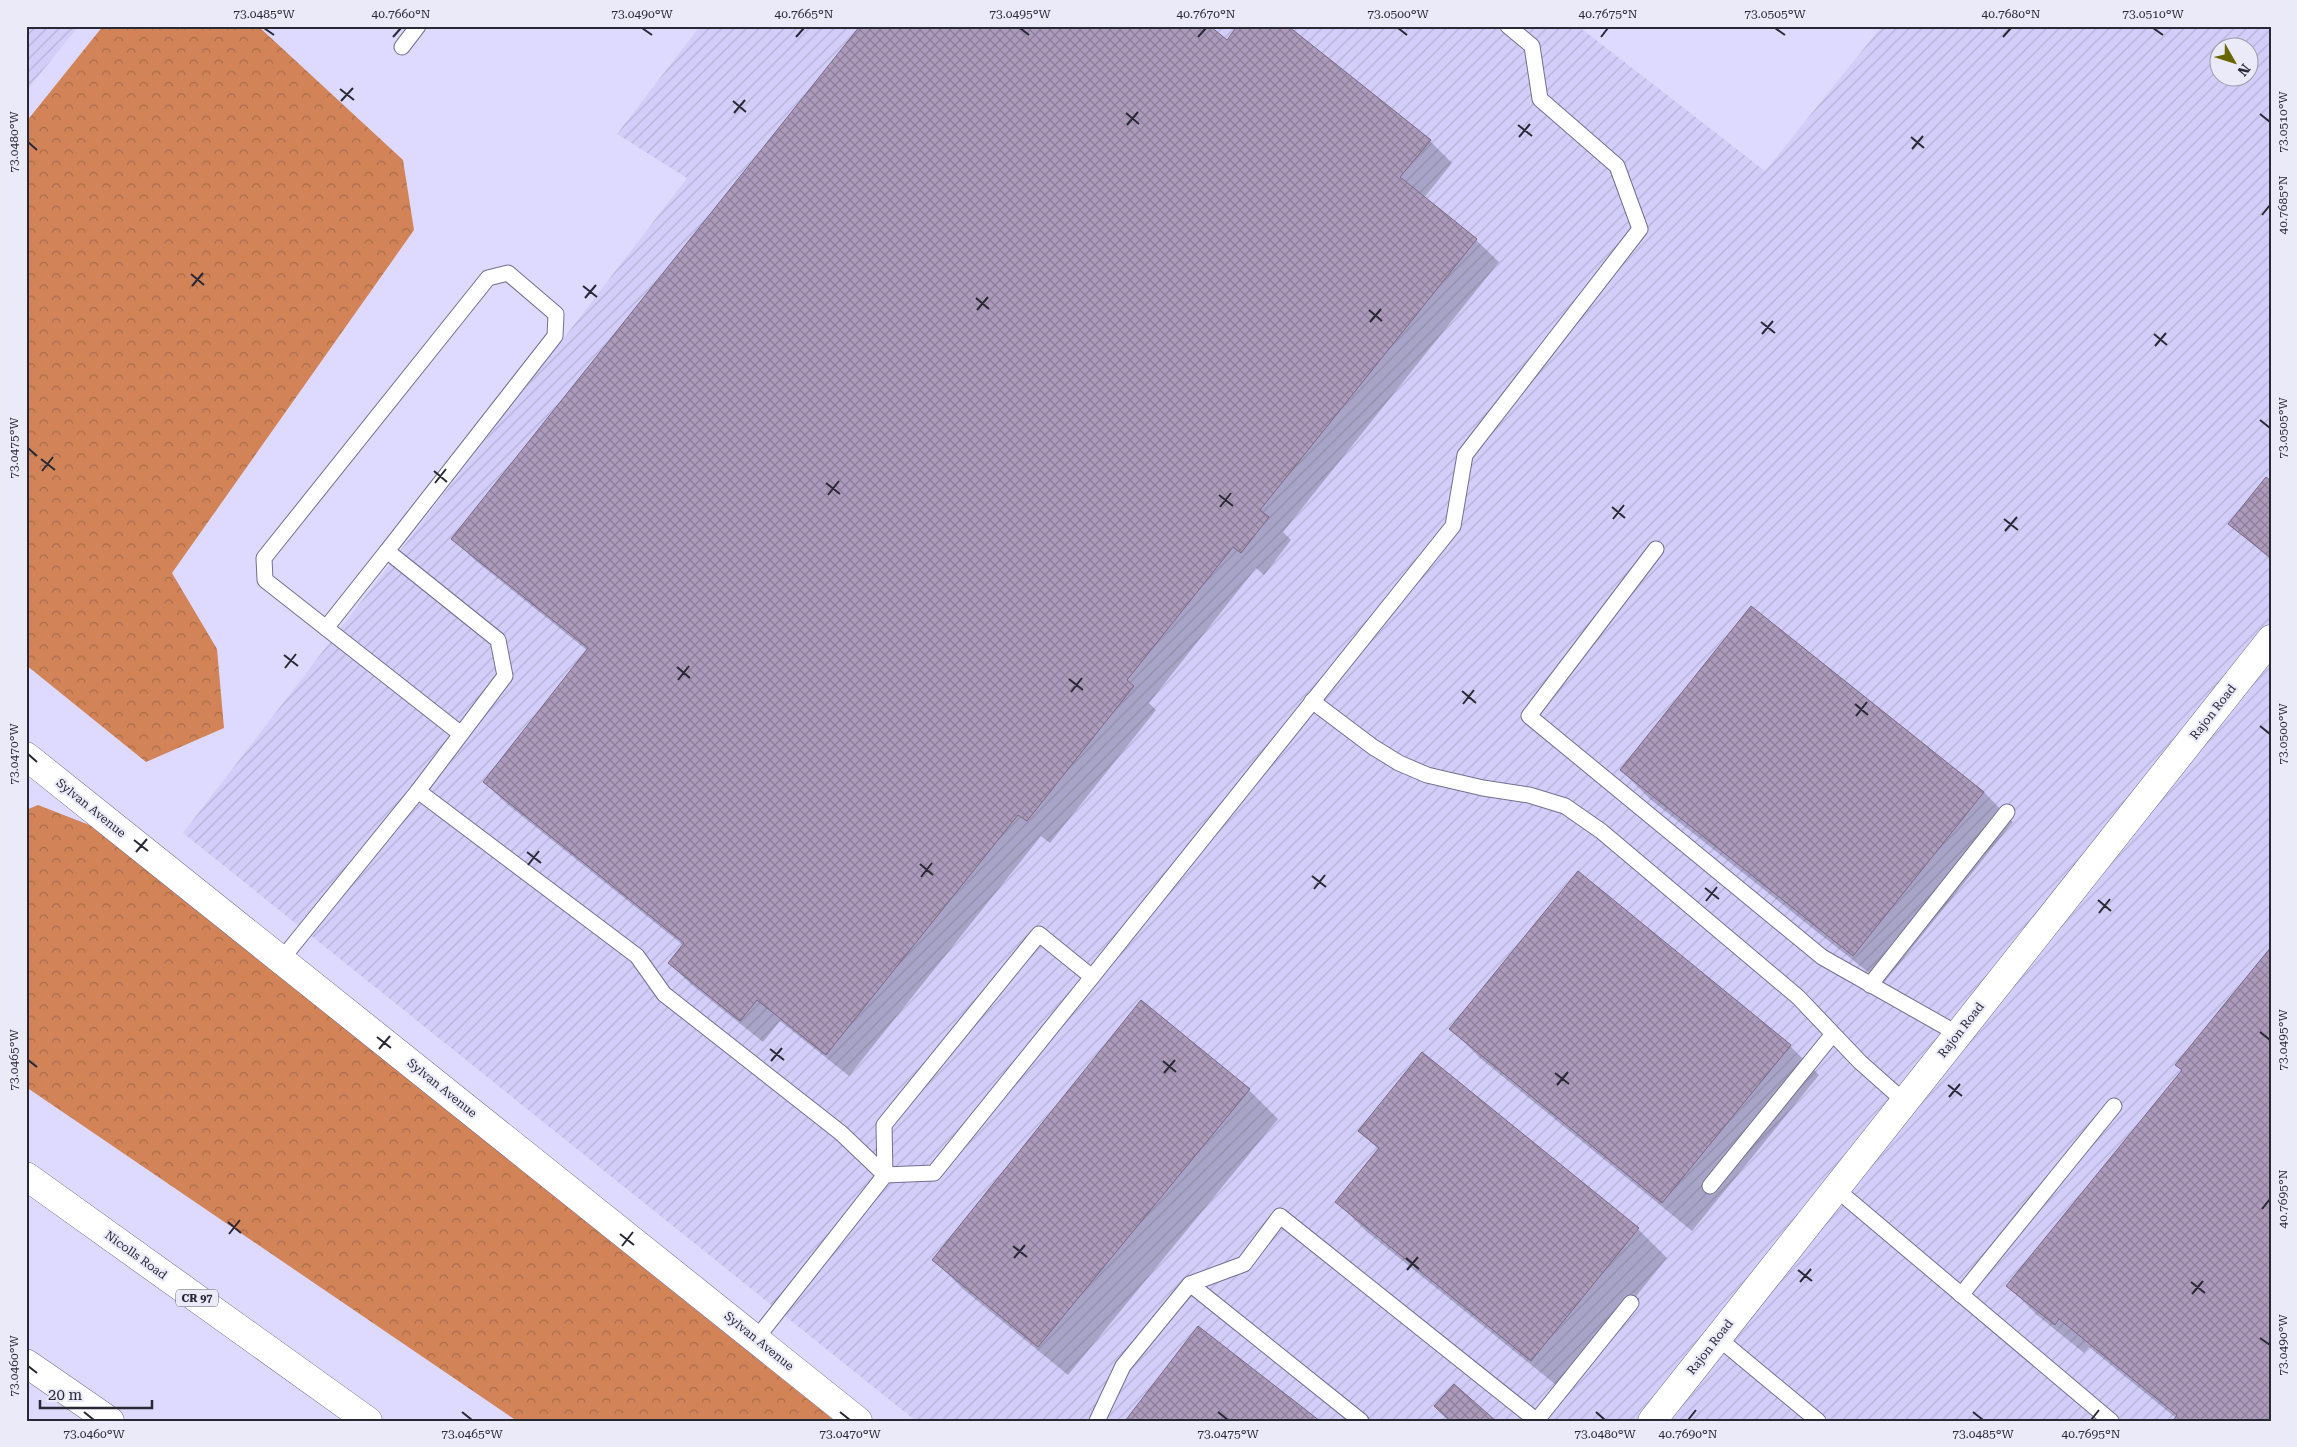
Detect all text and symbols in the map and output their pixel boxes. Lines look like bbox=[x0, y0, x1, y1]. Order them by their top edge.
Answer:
text: 73.0485°W bbox=[233, 7, 296, 21]
text: 40.7660°N bbox=[372, 7, 431, 21]
text: 73.0490°W bbox=[611, 7, 674, 21]
text: 40.7665°N bbox=[775, 7, 834, 21]
text: 73.0495°W bbox=[989, 7, 1052, 21]
text: 40.7670°N bbox=[1177, 7, 1236, 21]
text: 73.0500°W bbox=[1367, 7, 1430, 21]
text: 40.7675°N bbox=[1579, 7, 1638, 21]
text: 73.0505°W bbox=[1744, 7, 1807, 21]
text: 40.7680°N bbox=[1982, 7, 2041, 21]
text: 73.0510°W bbox=[2122, 7, 2185, 21]
north arrow bbox=[2210, 38, 2260, 88]
text: N bbox=[2234, 61, 2254, 80]
text: 73.0510°W bbox=[2276, 90, 2290, 153]
text: 73.0480°W bbox=[7, 110, 21, 173]
text: 40.7685°N bbox=[2276, 175, 2290, 234]
text: 73.0505°W bbox=[2276, 396, 2290, 459]
text: 73.0475°W bbox=[7, 416, 21, 479]
street label: Rajon Road bbox=[2187, 681, 2239, 742]
text: 73.0500°W bbox=[2276, 702, 2290, 765]
text: 73.0470°W bbox=[7, 722, 21, 785]
street label: Sylvan Avenue bbox=[53, 776, 129, 840]
street label: Rajon Road bbox=[1935, 999, 1987, 1060]
text: 73.0495°W bbox=[2276, 1008, 2290, 1071]
text: 73.0465°W bbox=[7, 1028, 21, 1091]
street label: Sylvan Avenue bbox=[404, 1056, 480, 1120]
text: 40.7695°N bbox=[2276, 1169, 2290, 1228]
street label: Nicolls Road bbox=[102, 1228, 170, 1282]
road number: CR 97 bbox=[176, 1290, 218, 1306]
street label: Sylvan Avenue bbox=[721, 1309, 797, 1373]
text: 73.0490°W bbox=[2276, 1313, 2290, 1376]
street label: Rajon Road bbox=[1684, 1316, 1736, 1377]
text: 73.0460°W bbox=[7, 1334, 21, 1397]
scale bar bbox=[40, 1377, 152, 1409]
text: 20 m bbox=[48, 1386, 83, 1404]
text: 73.0460°W bbox=[63, 1427, 126, 1441]
text: 73.0465°W bbox=[441, 1427, 504, 1441]
text: 73.0470°W bbox=[819, 1427, 882, 1441]
text: 73.0475°W bbox=[1197, 1427, 1260, 1441]
text: 73.0480°W bbox=[1574, 1427, 1637, 1441]
text: 40.7690°N bbox=[1659, 1427, 1718, 1441]
text: 73.0485°W bbox=[1952, 1427, 2015, 1441]
text: 40.7695°N bbox=[2062, 1427, 2121, 1441]

